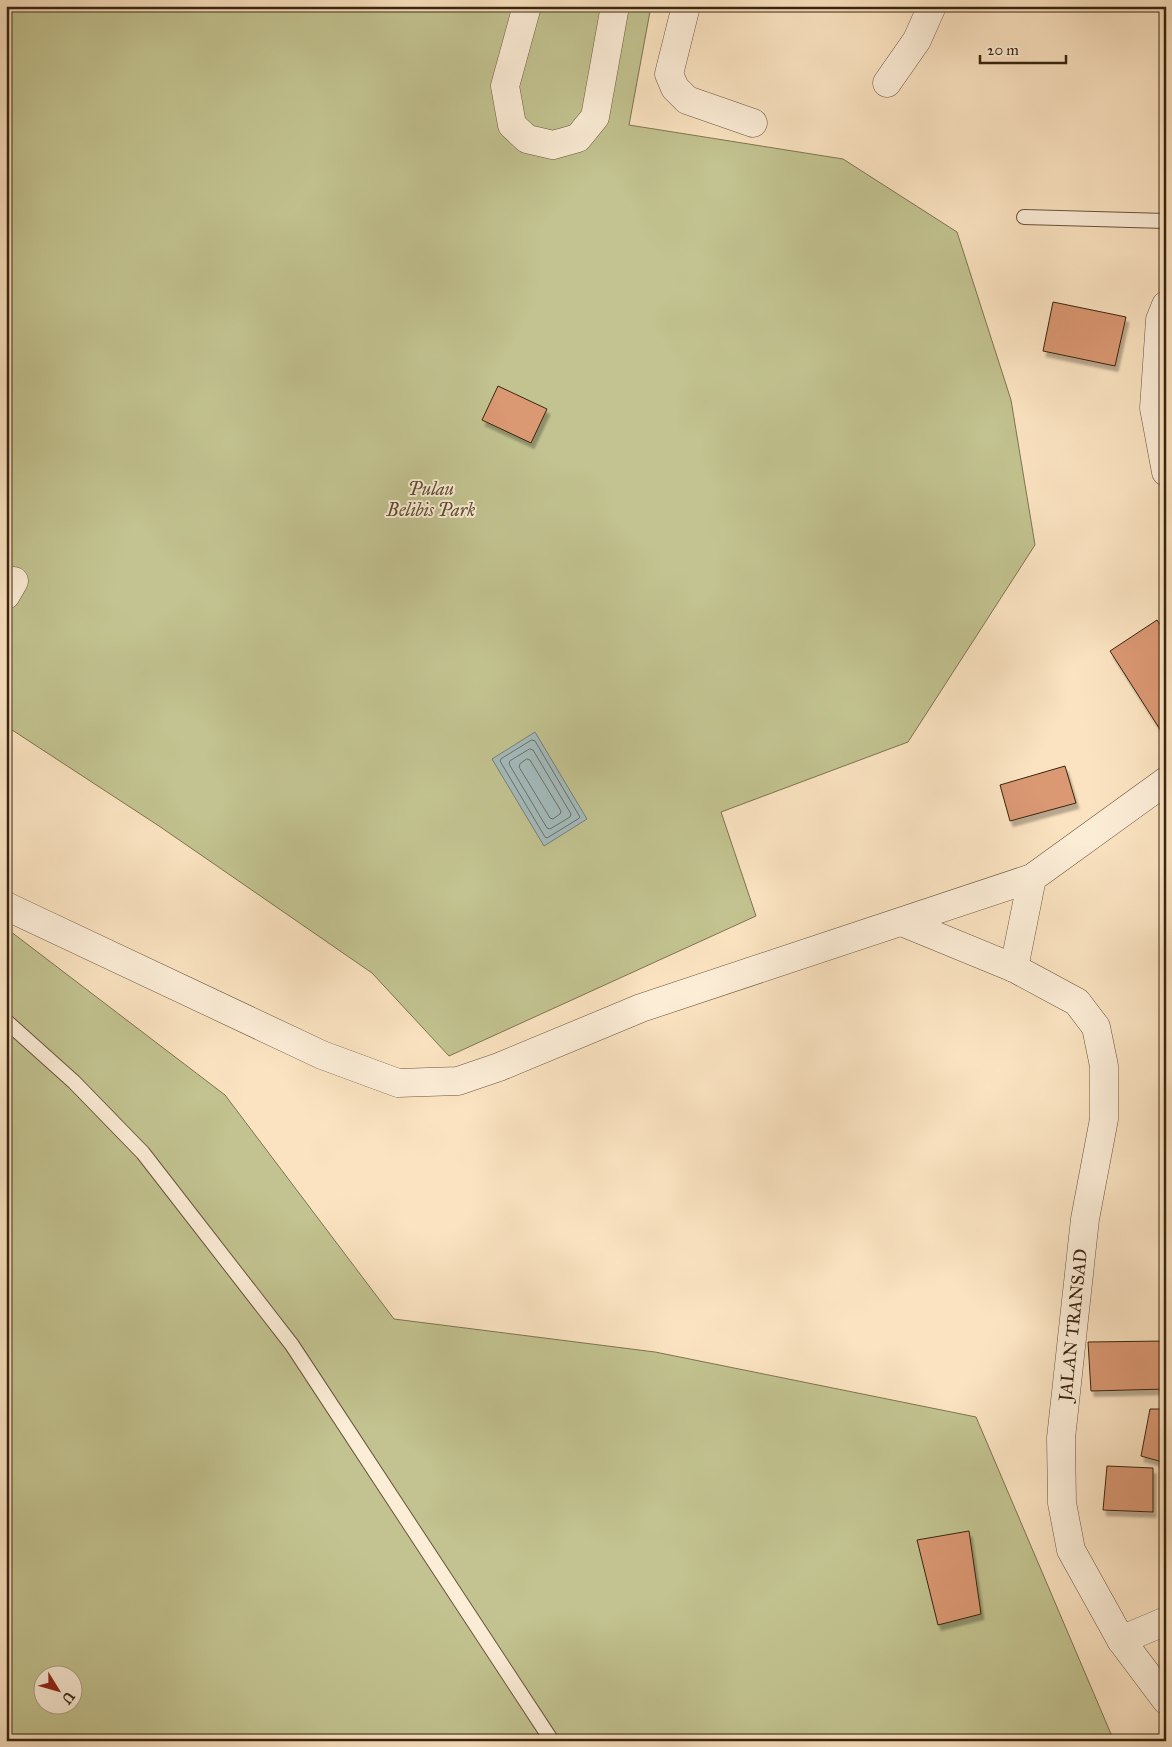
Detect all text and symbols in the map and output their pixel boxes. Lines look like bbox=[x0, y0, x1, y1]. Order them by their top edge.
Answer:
scale bar bbox=[980, 32, 1066, 64]
text: 20 m bbox=[987, 41, 1019, 59]
park label: Pulau Belibis Park bbox=[386, 478, 475, 521]
street label: JALAN TRANSAD bbox=[1054, 1248, 1093, 1404]
north arrow bbox=[32, 1664, 82, 1714]
text: U bbox=[57, 1688, 78, 1708]

